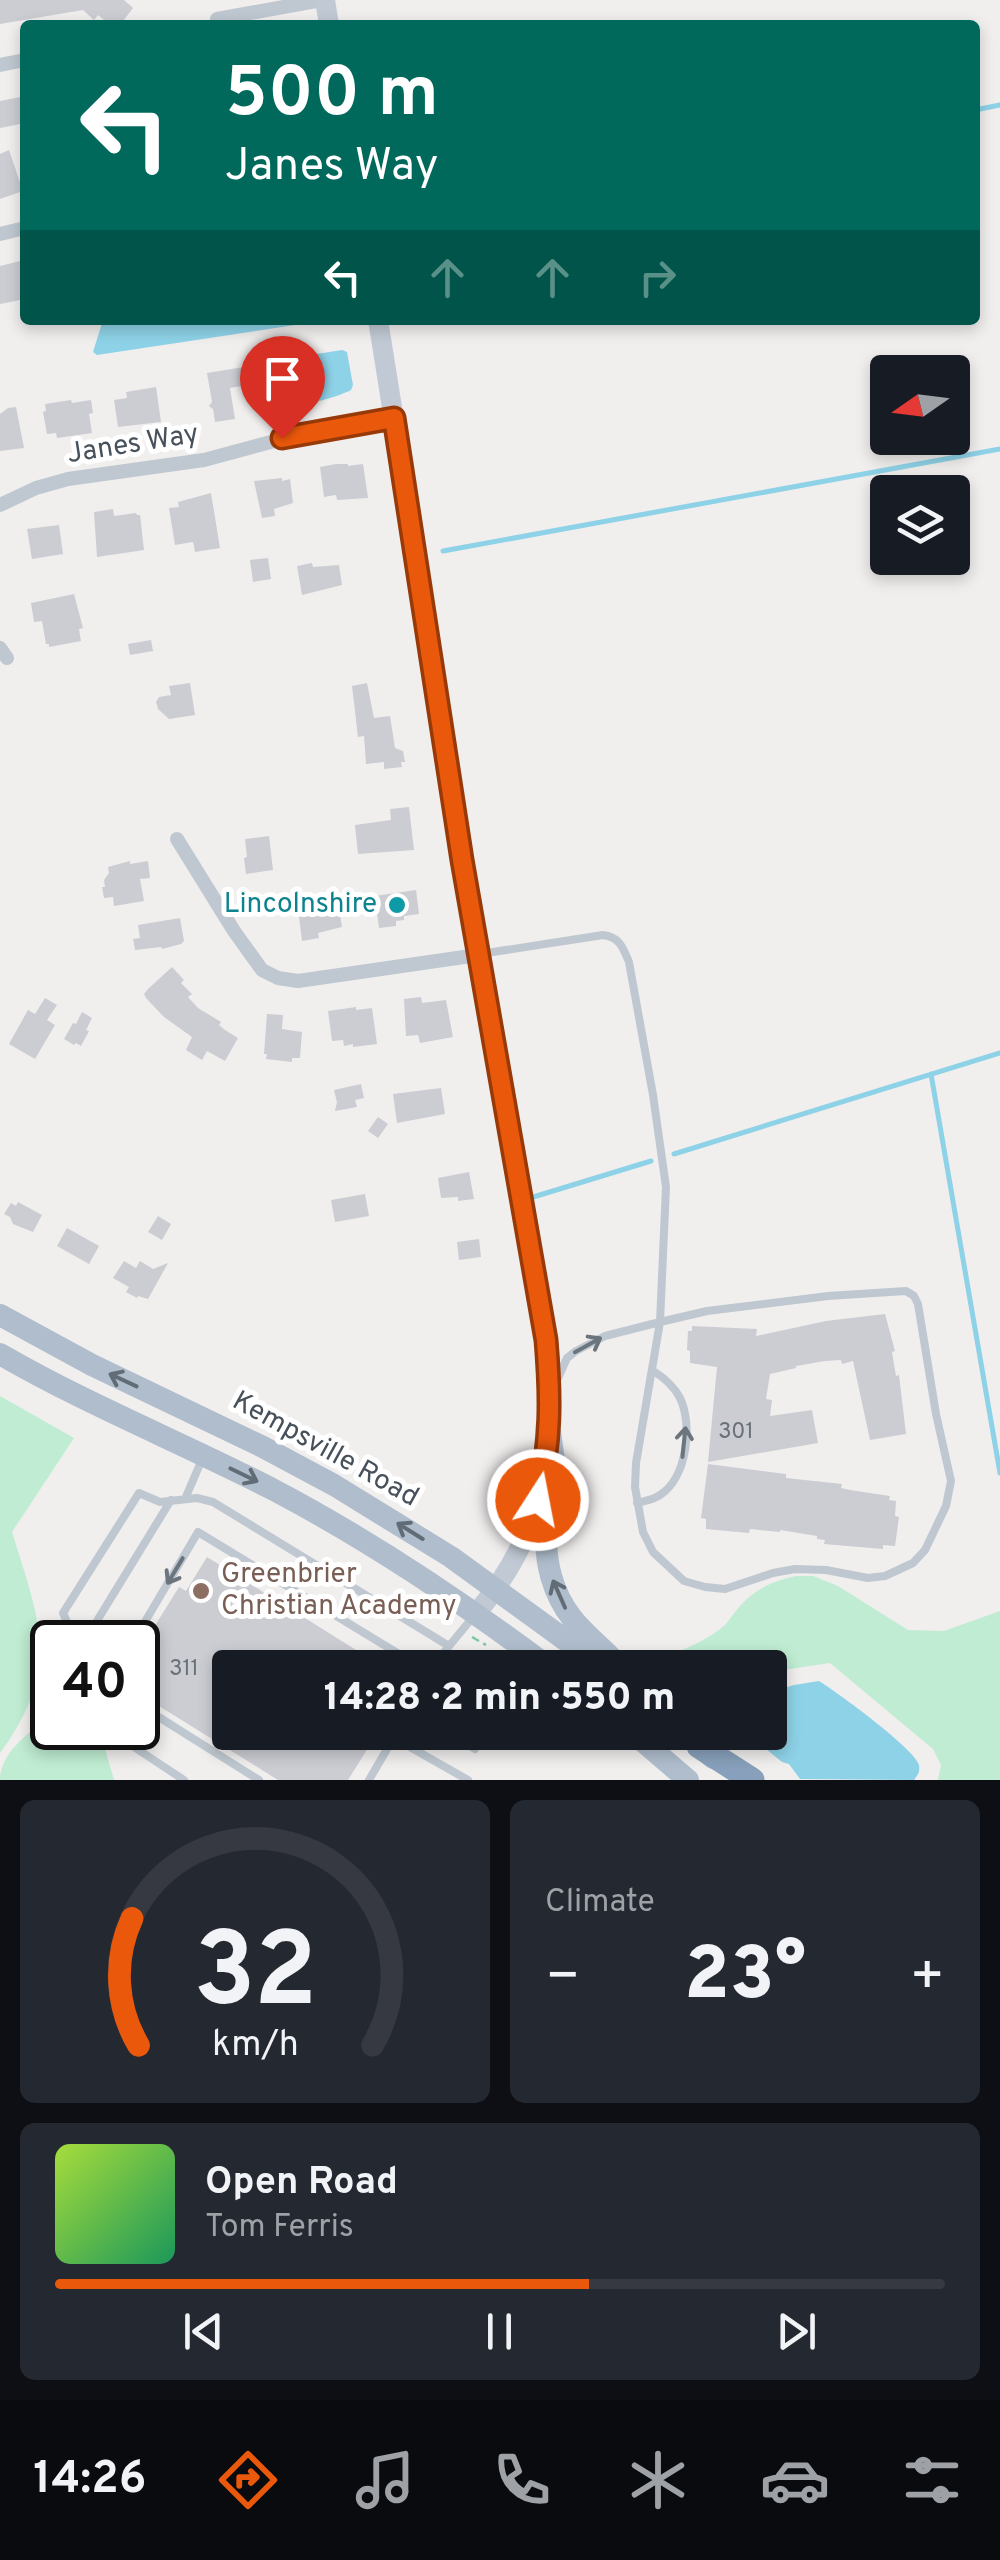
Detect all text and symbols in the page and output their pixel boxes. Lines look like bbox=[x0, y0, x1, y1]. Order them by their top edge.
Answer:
text: 500 m bbox=[225, 52, 439, 141]
icon: left bbox=[60, 60, 190, 190]
text: Janes Way bbox=[225, 139, 438, 196]
icon: left bbox=[315, 250, 370, 305]
icon: ahead bbox=[420, 250, 475, 305]
icon: ahead bbox=[525, 250, 580, 305]
icon: right bbox=[630, 250, 685, 305]
pin bbox=[240, 336, 325, 439]
icon: arrive bbox=[255, 351, 310, 406]
north arrow bbox=[870, 355, 970, 455]
map controls bbox=[870, 355, 970, 575]
street label: Janes Way bbox=[65, 417, 201, 473]
button: layers bbox=[870, 475, 970, 575]
place label: Lincolnshire bbox=[224, 887, 377, 923]
marker: Lincolnshire bbox=[386, 894, 408, 916]
one-way arrow bbox=[573, 1335, 602, 1355]
one-way arrow bbox=[109, 1369, 139, 1388]
street label: Kempsville Road bbox=[225, 1384, 425, 1516]
house number: 301 bbox=[718, 1419, 754, 1446]
one-way arrow bbox=[675, 1426, 694, 1458]
position arrow bbox=[486, 1448, 590, 1552]
one-way arrow bbox=[228, 1467, 258, 1486]
one-way arrow bbox=[397, 1520, 425, 1541]
one-way arrow bbox=[165, 1556, 185, 1585]
place label: Greenbrier Christian Academy bbox=[221, 1557, 457, 1625]
one-way arrow bbox=[549, 1579, 567, 1610]
marker: Greenbrier Christian Academy bbox=[190, 1580, 212, 1602]
speed limit sign: 40 bbox=[30, 1620, 160, 1750]
house number: 311 bbox=[169, 1656, 199, 1683]
text: 14:28 · 2 min · 550 m bbox=[324, 1675, 675, 1724]
text: Climate bbox=[545, 1883, 655, 1923]
text: 32 bbox=[193, 1911, 317, 2043]
text: 23° bbox=[684, 1931, 806, 2026]
text: − bbox=[545, 1944, 580, 2014]
text: + bbox=[910, 1944, 945, 2014]
text: km/h bbox=[212, 2023, 298, 2069]
text: Open Road bbox=[205, 2159, 398, 2208]
text: Tom Ferris bbox=[205, 2208, 354, 2248]
icon: previous bbox=[176, 2304, 231, 2359]
icon: pause bbox=[472, 2304, 527, 2359]
icon: next bbox=[769, 2304, 824, 2359]
icon: directions bbox=[213, 2445, 283, 2515]
icon: music bbox=[350, 2445, 420, 2515]
icon: phone bbox=[487, 2445, 557, 2515]
icon: climate bbox=[623, 2445, 693, 2515]
icon: car bbox=[760, 2445, 830, 2515]
icon: filters bbox=[897, 2445, 967, 2515]
text: 14:26 bbox=[33, 2452, 146, 2509]

